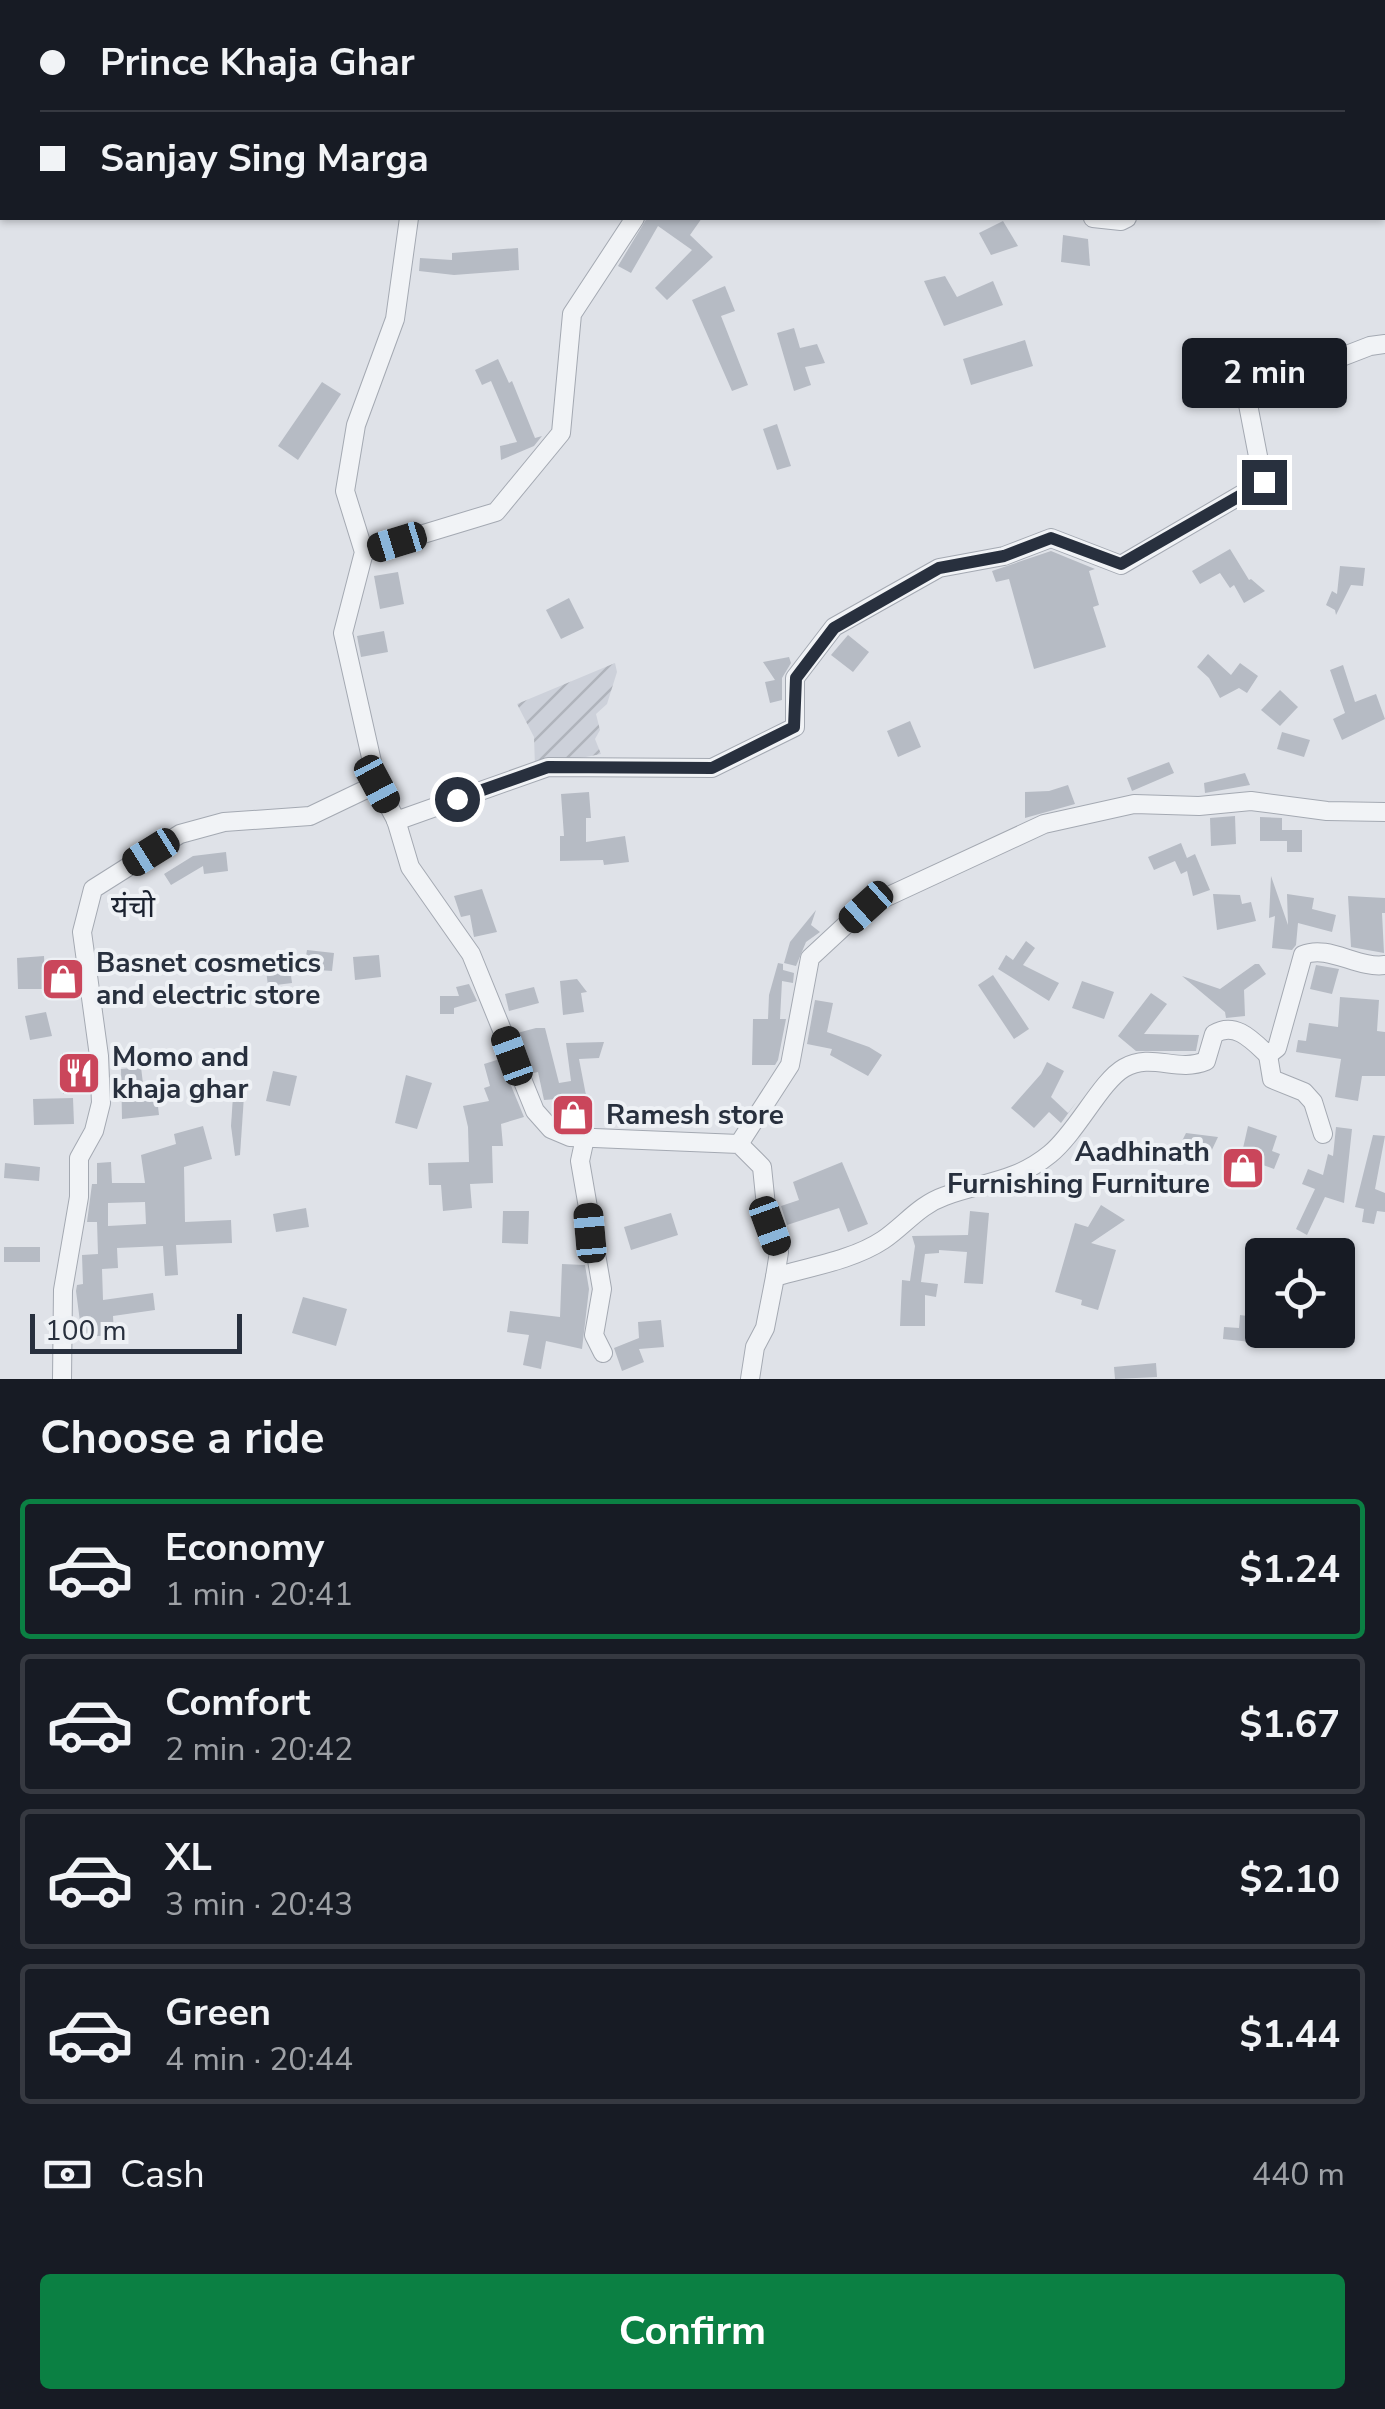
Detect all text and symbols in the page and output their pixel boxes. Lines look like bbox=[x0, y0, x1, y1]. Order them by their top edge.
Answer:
text: Prince Khaja Ghar bbox=[100, 37, 415, 88]
text: Sanjay Sing Marga bbox=[100, 133, 429, 184]
callout: 2 min bbox=[1182, 337, 1346, 407]
text: 2 min bbox=[1223, 351, 1306, 394]
route end bbox=[1242, 460, 1287, 505]
car bbox=[364, 519, 430, 565]
car bbox=[350, 750, 404, 818]
route start bbox=[435, 777, 480, 822]
car bbox=[118, 823, 184, 881]
car bbox=[834, 876, 898, 938]
district label: यंचो bbox=[111, 887, 156, 928]
place label: Basnet cosmetics and electric store bbox=[96, 944, 321, 1014]
shop icon: Basnet cosmetics and electric store bbox=[40, 956, 86, 1002]
car bbox=[488, 1023, 536, 1089]
place label: Momo and khaja ghar bbox=[112, 1038, 249, 1108]
restaurant icon: Momo and khaja ghar bbox=[56, 1050, 102, 1096]
shop icon: Ramesh store bbox=[550, 1092, 596, 1138]
place label: Ramesh store bbox=[606, 1096, 784, 1134]
place label: Aadhinath Furnishing Furniture bbox=[947, 1133, 1210, 1203]
shop icon: Aadhinath Furnishing Furniture bbox=[1220, 1145, 1266, 1191]
car bbox=[746, 1193, 794, 1259]
car bbox=[572, 1202, 608, 1264]
map controls bbox=[1245, 1238, 1355, 1348]
button: locate bbox=[1245, 1238, 1355, 1348]
scale bar bbox=[30, 1309, 242, 1354]
text: 100 m bbox=[45, 1312, 127, 1350]
text: Choose a ride bbox=[40, 1408, 325, 1469]
text: Economy bbox=[165, 1522, 324, 1573]
icon: car bbox=[45, 1524, 135, 1614]
text: $1.24 bbox=[1239, 1544, 1340, 1595]
text: 1 min · 20:41 bbox=[165, 1573, 353, 1616]
text: Comfort bbox=[165, 1677, 310, 1728]
icon: car bbox=[45, 1679, 135, 1769]
text: $1.67 bbox=[1239, 1699, 1340, 1750]
text: 2 min · 20:42 bbox=[165, 1728, 353, 1771]
text: XL bbox=[165, 1832, 212, 1883]
icon: car bbox=[45, 1834, 135, 1924]
text: $2.10 bbox=[1239, 1854, 1340, 1905]
text: 3 min · 20:43 bbox=[165, 1883, 353, 1926]
text: Green bbox=[165, 1987, 271, 2038]
icon: car bbox=[45, 1989, 135, 2079]
text: $1.44 bbox=[1239, 2009, 1340, 2060]
text: 4 min · 20:44 bbox=[165, 2038, 353, 2081]
icon: cash bbox=[40, 2147, 95, 2202]
text: Cash bbox=[120, 2149, 205, 2200]
text: 440 m bbox=[1252, 2153, 1345, 2196]
button: Confirm bbox=[40, 2274, 1345, 2389]

